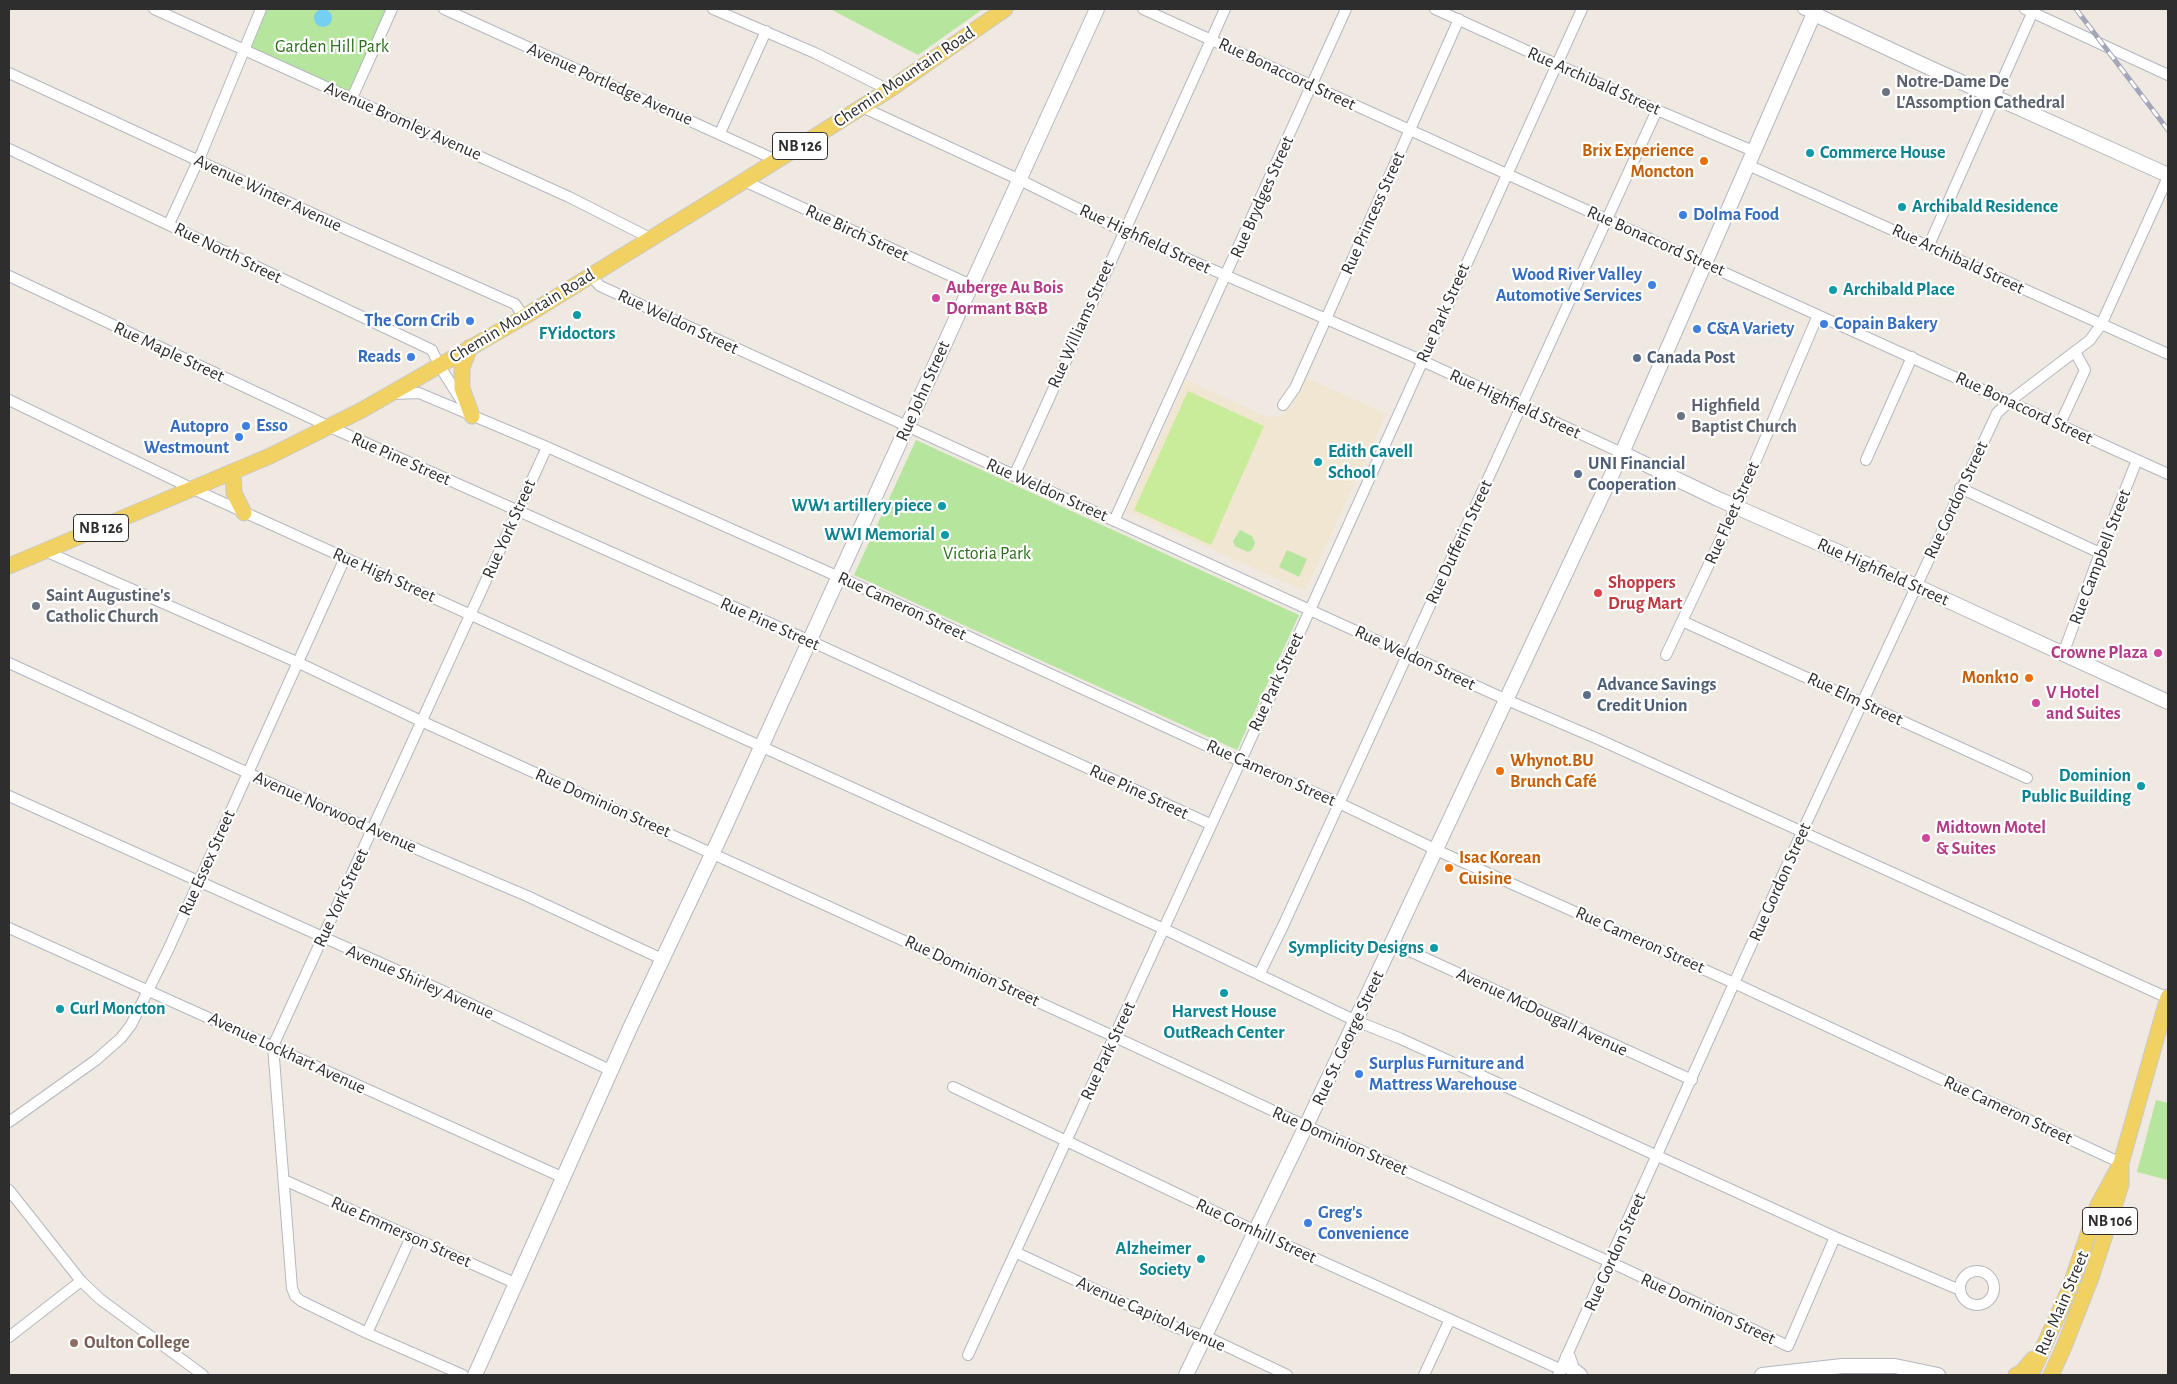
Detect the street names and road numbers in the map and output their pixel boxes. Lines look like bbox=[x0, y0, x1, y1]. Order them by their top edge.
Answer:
street label: Chemin Mountain Road bbox=[829, 22, 979, 132]
street label: Rue Bonaccord Street bbox=[1215, 33, 1359, 115]
street label: Avenue Portledge Avenue bbox=[524, 38, 696, 130]
street label: Rue Archibald Street bbox=[1524, 42, 1664, 120]
street label: Avenue Bromley Avenue bbox=[321, 77, 485, 165]
road number: NB 126 bbox=[772, 132, 828, 160]
street label: Rue Brydges Street bbox=[1225, 133, 1299, 261]
street label: Rue Princess Street bbox=[1336, 148, 1410, 278]
street label: Avenue Winter Avenue bbox=[191, 149, 345, 237]
street label: Rue Highfield Street bbox=[1076, 199, 1214, 279]
street label: Rue Birch Street bbox=[802, 200, 912, 266]
street label: Rue Bonaccord Street bbox=[1584, 201, 1728, 281]
street label: Rue North Street bbox=[171, 218, 285, 288]
street label: Rue Archibald Street bbox=[1888, 219, 2028, 299]
street label: Rue Williams Street bbox=[1043, 256, 1119, 392]
street label: Rue Park Street bbox=[1411, 260, 1475, 366]
street label: Chemin Mountain Road bbox=[446, 264, 598, 368]
street label: Rue Weldon Street bbox=[614, 285, 742, 359]
street label: Rue Maple Street bbox=[110, 317, 228, 387]
street label: Rue John Street bbox=[891, 337, 955, 445]
street label: Rue Highfield Street bbox=[1446, 364, 1584, 444]
street label: Rue Bonaccord Street bbox=[1952, 367, 2096, 449]
street label: Rue Pine Street bbox=[348, 427, 454, 491]
street label: Rue Gordon Street bbox=[1919, 438, 1993, 562]
street label: Rue Weldon Street bbox=[983, 454, 1111, 526]
street label: Rue Fleet Street bbox=[1700, 458, 1764, 568]
street label: Rue York Street bbox=[477, 476, 541, 582]
street label: Rue Dufferin Street bbox=[1421, 477, 1497, 607]
street label: Rue Campbell Street bbox=[2064, 486, 2136, 628]
road number: NB 126 bbox=[74, 514, 128, 542]
street label: Rue Highfield Street bbox=[1814, 533, 1952, 611]
street label: Rue High Street bbox=[329, 543, 439, 607]
street label: Rue Cameron Street bbox=[834, 567, 970, 645]
street label: Rue Pine Street bbox=[717, 592, 823, 656]
street label: Rue Weldon Street bbox=[1351, 621, 1479, 695]
street label: Rue Park Street bbox=[1244, 629, 1308, 735]
street label: Rue Elm Street bbox=[1804, 667, 1906, 731]
street label: Rue Cameron Street bbox=[1203, 735, 1339, 811]
street label: Rue Pine Street bbox=[1086, 760, 1192, 824]
street label: Rue Dominion Street bbox=[532, 763, 674, 843]
street label: Avenue Norwood Avenue bbox=[250, 766, 420, 858]
street label: Rue Essex Street bbox=[174, 807, 240, 919]
street label: Rue Gordon Street bbox=[1744, 819, 1816, 945]
street label: Rue York Street bbox=[309, 845, 373, 951]
street label: Rue Cameron Street bbox=[1572, 902, 1708, 978]
street label: Rue Dominion Street bbox=[901, 930, 1043, 1012]
street label: Avenue Shirley Avenue bbox=[343, 940, 497, 1024]
street label: Avenue McDougall Avenue bbox=[1453, 963, 1631, 1061]
street label: Rue St. George Street bbox=[1307, 967, 1389, 1109]
street label: Rue Park Street bbox=[1076, 998, 1140, 1104]
street label: Avenue Lockhart Avenue bbox=[205, 1007, 369, 1099]
street label: Rue Cameron Street bbox=[1940, 1071, 2076, 1149]
street label: Rue Dominion Street bbox=[1269, 1101, 1411, 1181]
street label: Rue Gordon Street bbox=[1579, 1189, 1651, 1315]
street label: Rue Emmerson Street bbox=[328, 1191, 474, 1273]
street label: Rue Cornhill Street bbox=[1192, 1194, 1320, 1268]
road number: NB 106 bbox=[2082, 1208, 2138, 1234]
street label: Rue Main Street bbox=[2030, 1248, 2094, 1358]
street label: Rue Dominion Street bbox=[1637, 1268, 1779, 1350]
street label: Avenue Capitol Avenue bbox=[1073, 1271, 1229, 1357]

